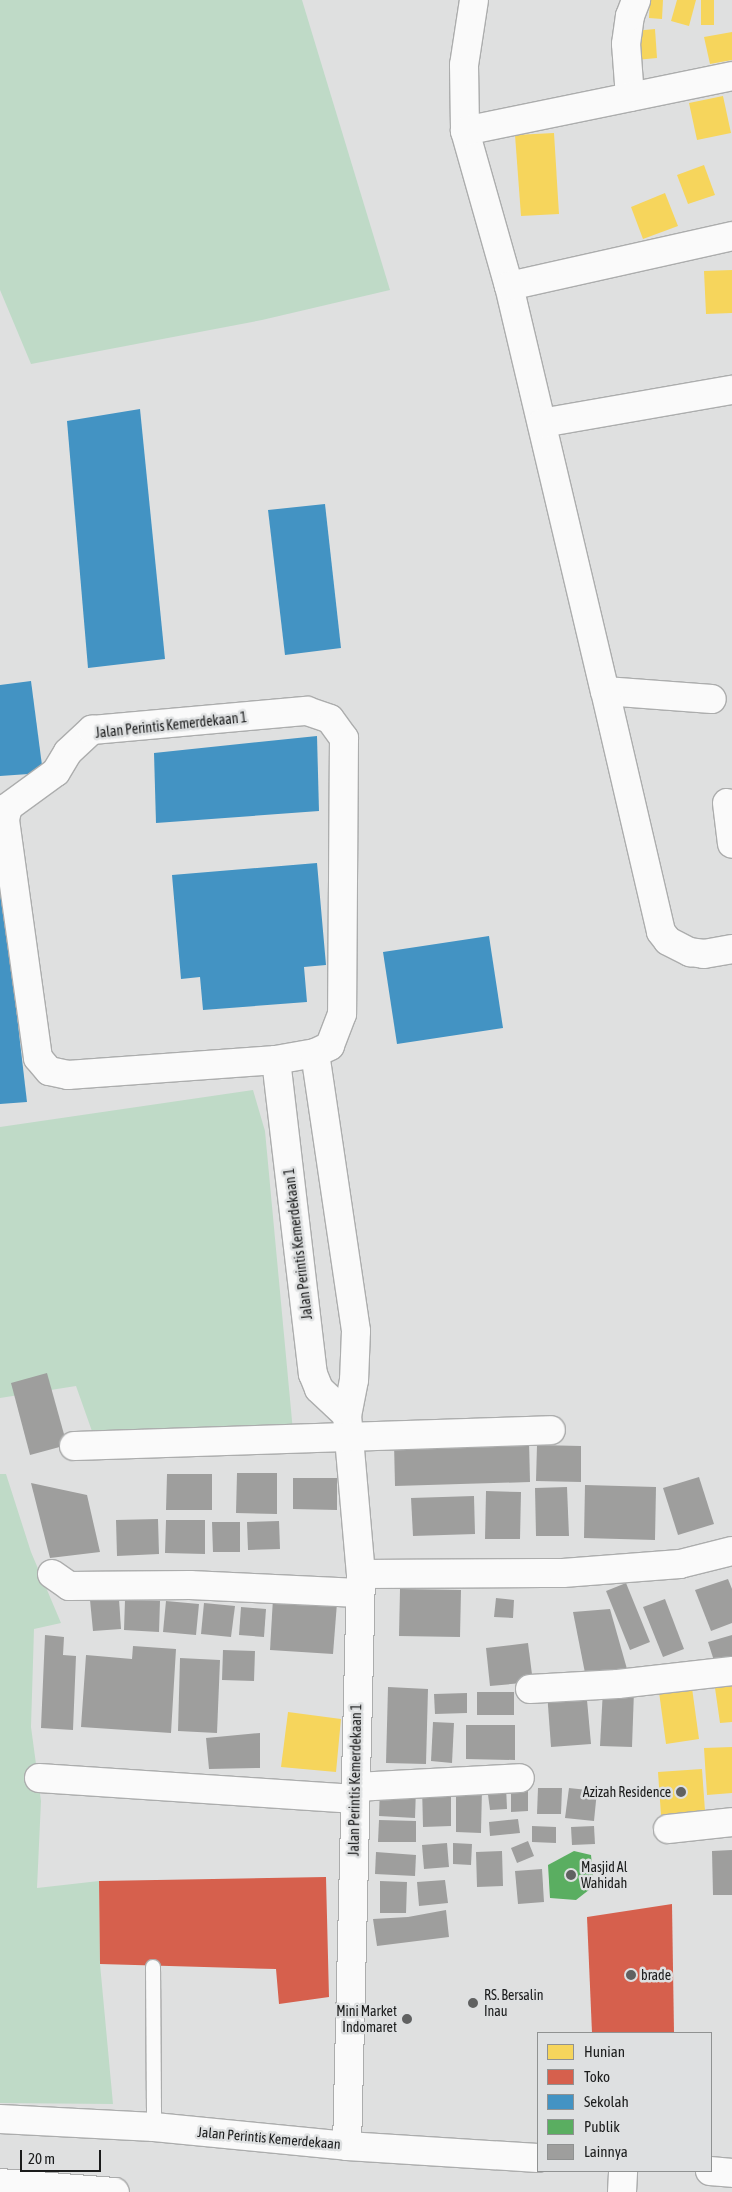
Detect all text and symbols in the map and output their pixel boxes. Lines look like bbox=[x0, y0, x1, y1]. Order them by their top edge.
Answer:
street label: Jalan Perintis Kemerdekaan 1 bbox=[94, 709, 248, 741]
street label: Jalan Perintis Kemerdekaan 1 bbox=[280, 1167, 316, 1321]
street label: Jalan Perintis Kemerdekaan 1 bbox=[345, 1704, 365, 1856]
place label: Azizah Residence bbox=[583, 1784, 671, 1800]
marker: Azizah Residence bbox=[675, 1786, 687, 1798]
place label: Masjid Al Wahidah bbox=[581, 1859, 627, 1891]
marker: Masjid Al Wahidah bbox=[565, 1869, 577, 1881]
place label: brade bbox=[641, 1967, 671, 1983]
marker: brade bbox=[625, 1969, 637, 1981]
place label: RS. Bersalin Inau bbox=[484, 1987, 544, 2020]
marker: RS. Bersalin Inau bbox=[466, 1996, 480, 2010]
place label: Mini Market Indomaret bbox=[336, 2003, 397, 2035]
marker: Mini Market Indomaret bbox=[401, 2013, 413, 2025]
legend bbox=[537, 2032, 712, 2172]
text: Hunian bbox=[584, 2043, 625, 2060]
text: Toko bbox=[584, 2068, 610, 2085]
text: Sekolah bbox=[584, 2093, 629, 2110]
text: Publik bbox=[584, 2118, 620, 2135]
street label: Jalan Perintis Kemerdekaan bbox=[197, 2123, 341, 2153]
scale bar bbox=[22, 2140, 104, 2172]
text: Lainnya bbox=[584, 2143, 628, 2160]
text: 20 m bbox=[28, 2150, 55, 2167]

